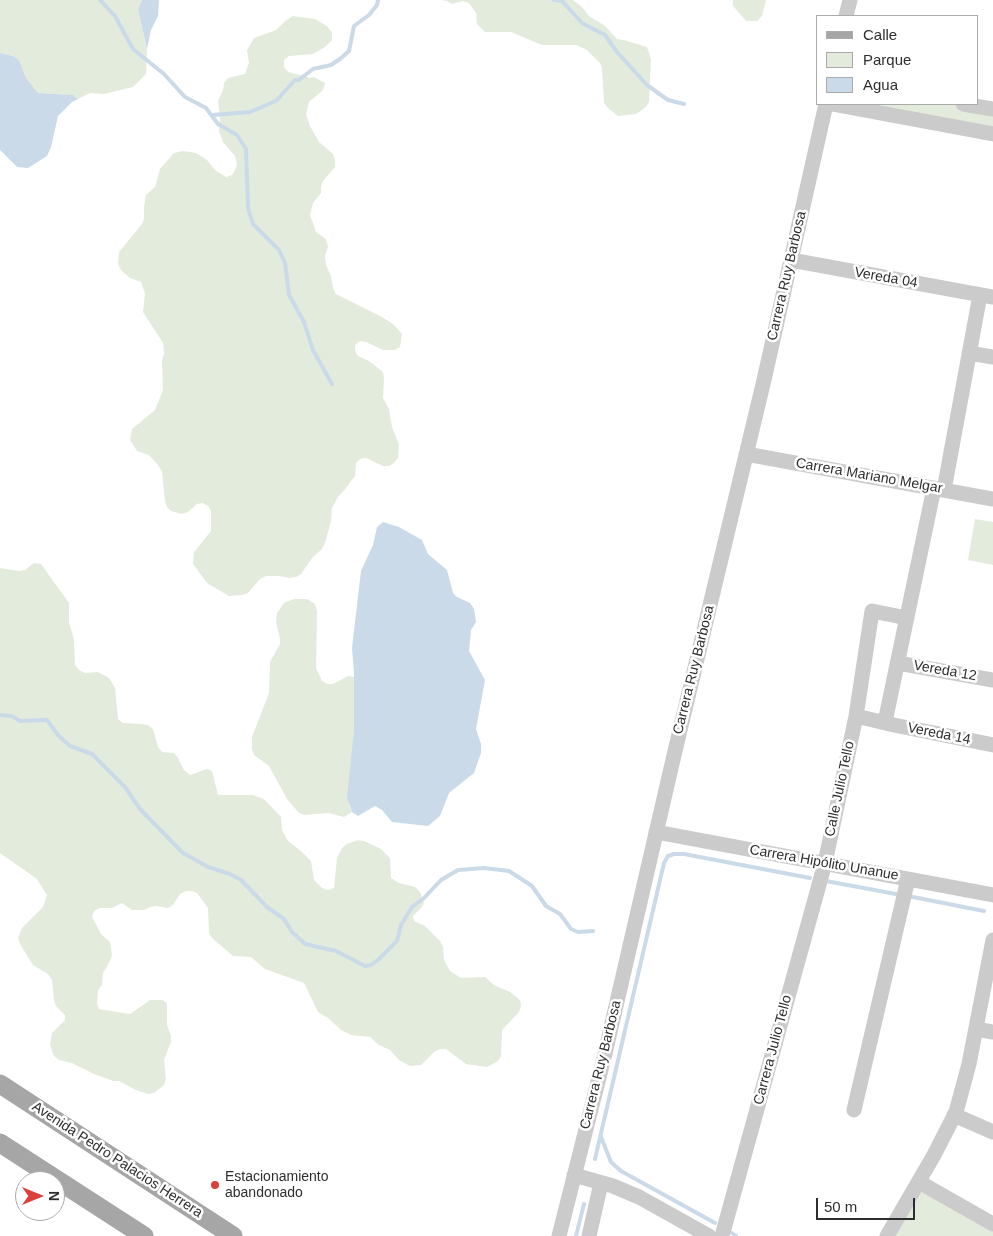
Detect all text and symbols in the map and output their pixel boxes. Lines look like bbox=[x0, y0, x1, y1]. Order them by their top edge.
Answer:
legend bbox=[816, 15, 978, 105]
text: Calle bbox=[863, 26, 897, 43]
text: Parque bbox=[863, 51, 911, 68]
text: Agua bbox=[863, 76, 898, 93]
street label: Carrera Ruy Barbosa bbox=[764, 210, 810, 342]
street label: Vereda 04 bbox=[853, 264, 919, 292]
street label: Carrera Mariano Melgar bbox=[794, 455, 944, 497]
street label: Carrera Ruy Barbosa bbox=[670, 604, 718, 736]
street label: Vereda 12 bbox=[912, 657, 978, 685]
street label: Vereda 14 bbox=[906, 720, 972, 748]
street label: Calle Julio Tello bbox=[822, 740, 858, 838]
street label: Carrera Hipólito Unanue bbox=[748, 842, 900, 884]
street label: Carrera Julio Tello bbox=[750, 993, 796, 1107]
street label: Carrera Ruy Barbosa bbox=[577, 999, 625, 1131]
street label: Avenida Pedro Palacios Herrera bbox=[29, 1099, 205, 1221]
place label: Estacionamiento abandonado bbox=[225, 1169, 329, 1202]
north arrow bbox=[15, 1171, 65, 1221]
marker: Estacionamiento abandonado bbox=[209, 1179, 221, 1191]
scale bar bbox=[818, 1188, 917, 1220]
text: N bbox=[46, 1191, 62, 1201]
text: 50 m bbox=[824, 1198, 857, 1215]

